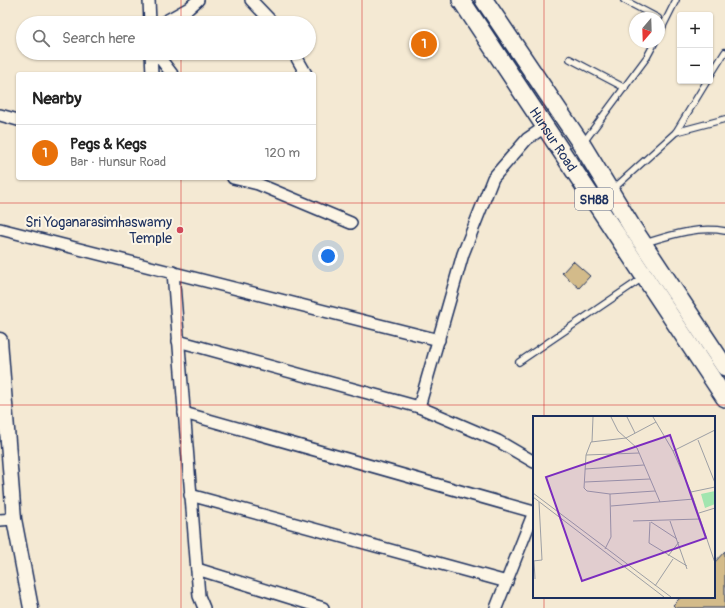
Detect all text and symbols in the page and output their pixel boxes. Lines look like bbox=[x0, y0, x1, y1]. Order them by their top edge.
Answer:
north arrow bbox=[629, 12, 665, 48]
map controls bbox=[677, 12, 713, 84]
button: + bbox=[677, 12, 713, 48]
search box bbox=[16, 16, 316, 60]
icon: search bbox=[30, 27, 52, 49]
text: Search here bbox=[62, 29, 135, 48]
pin: 1 bbox=[411, 29, 437, 59]
button: − bbox=[677, 48, 713, 84]
text: Nearby bbox=[32, 88, 81, 109]
street label: Hunsur Road bbox=[525, 104, 580, 175]
text: Pegs & Kegs bbox=[70, 135, 147, 154]
text: 1 bbox=[42, 145, 48, 161]
text: 120 m bbox=[264, 145, 300, 161]
text: Bar · Hunsur Road bbox=[70, 154, 166, 170]
road number: SH88 bbox=[575, 188, 613, 210]
place label: Sri Yoganarasimhaswamy Temple bbox=[25, 214, 172, 247]
marker: Sri Yoganarasimhaswamy Temple bbox=[175, 225, 185, 235]
your location bbox=[318, 246, 338, 266]
inset map bbox=[533, 416, 715, 598]

